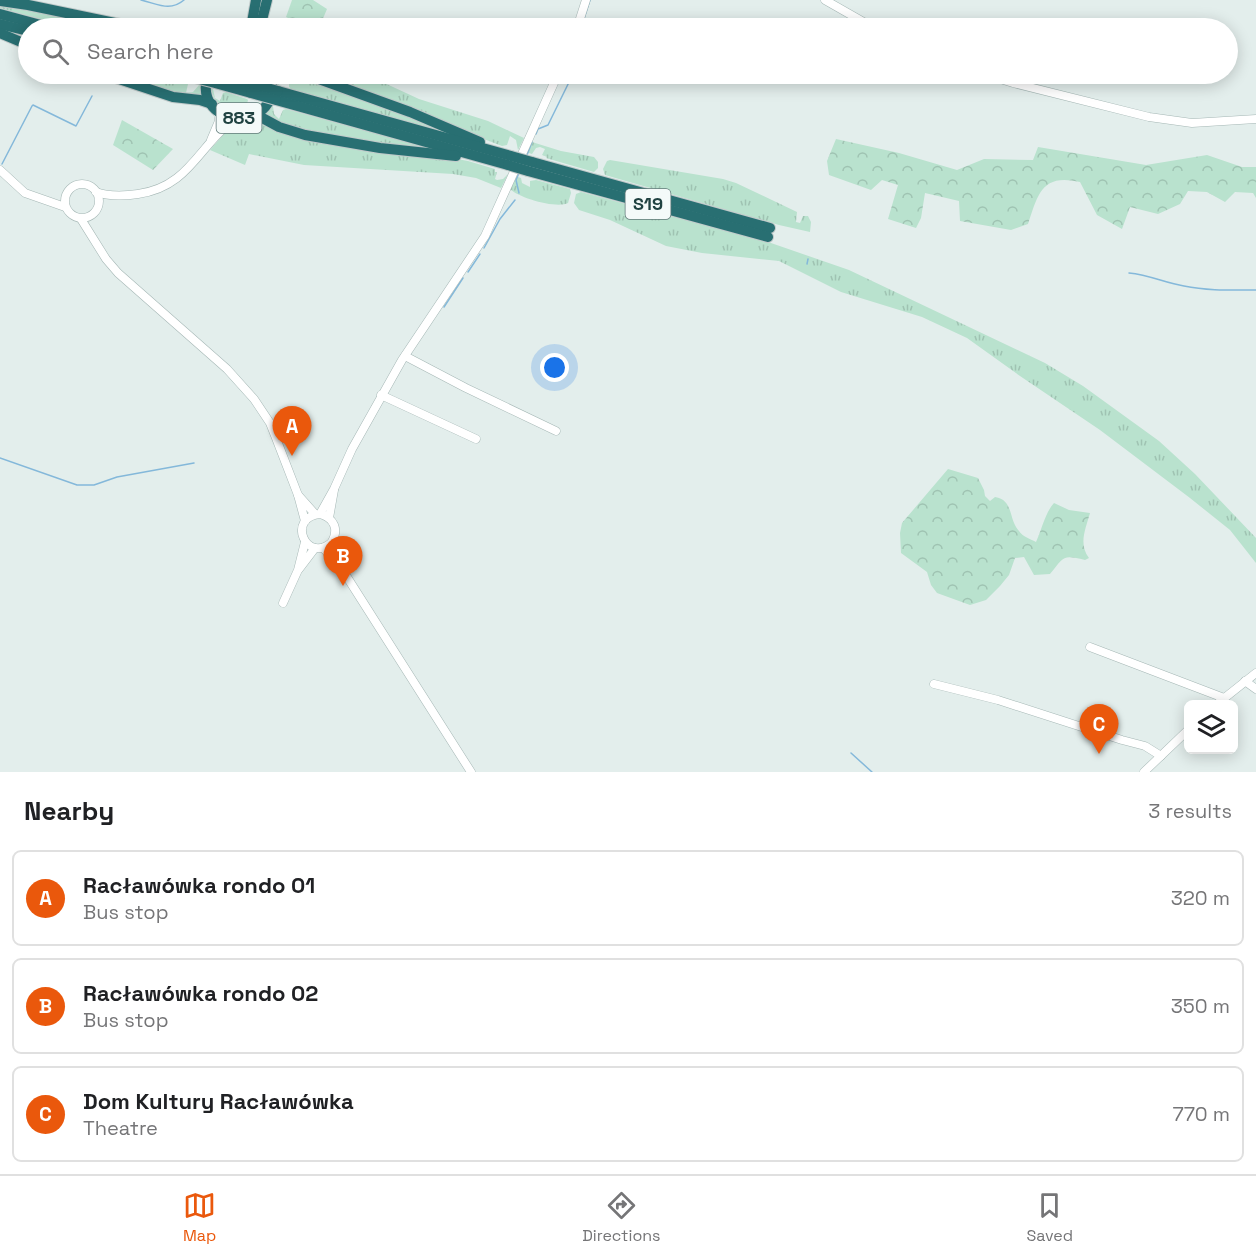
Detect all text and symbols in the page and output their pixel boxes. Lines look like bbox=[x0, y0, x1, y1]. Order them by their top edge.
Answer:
search box bbox=[18, 18, 1238, 84]
icon: search bbox=[39, 35, 72, 68]
text: Search here bbox=[87, 37, 214, 65]
road number: 883 bbox=[216, 103, 262, 133]
road number: S19 bbox=[626, 189, 670, 219]
your location bbox=[540, 353, 569, 382]
pin: A bbox=[272, 406, 312, 456]
pin: B bbox=[324, 536, 362, 586]
map controls bbox=[1184, 700, 1238, 754]
button: layers bbox=[1184, 700, 1238, 754]
pin: C bbox=[1080, 704, 1118, 754]
text: Nearby bbox=[24, 794, 114, 828]
text: 3 results bbox=[1148, 798, 1232, 824]
text: Racławówka rondo 01 bbox=[83, 871, 315, 899]
text: A bbox=[39, 885, 52, 911]
text: 320 m bbox=[1171, 885, 1230, 911]
text: Bus stop bbox=[83, 899, 169, 925]
text: Racławówka rondo 02 bbox=[83, 979, 318, 1007]
text: B bbox=[39, 993, 52, 1019]
text: 350 m bbox=[1171, 993, 1230, 1019]
text: Bus stop bbox=[83, 1007, 169, 1033]
text: Dom Kultury Racławówka bbox=[83, 1087, 354, 1115]
text: C bbox=[39, 1101, 52, 1127]
text: 770 m bbox=[1172, 1101, 1230, 1127]
text: Theatre bbox=[83, 1115, 158, 1141]
tab: Map bbox=[183, 1189, 216, 1246]
tab: Directions bbox=[582, 1189, 661, 1246]
tab: Saved bbox=[1026, 1189, 1073, 1246]

